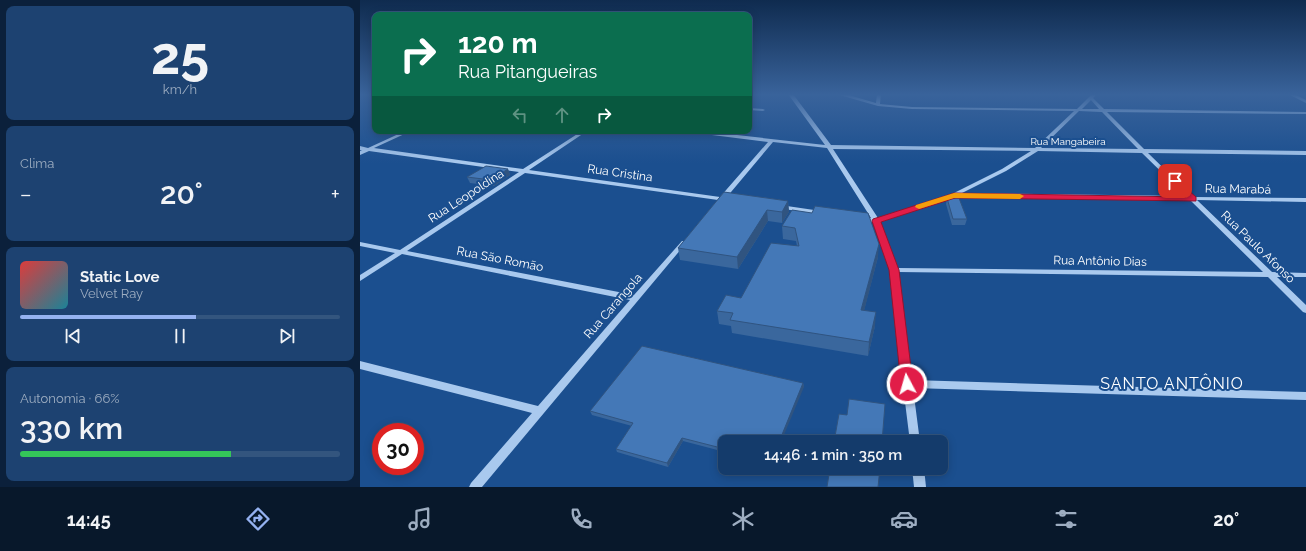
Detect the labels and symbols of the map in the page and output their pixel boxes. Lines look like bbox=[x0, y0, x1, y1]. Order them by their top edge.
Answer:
street label: Rua Mangabeira bbox=[1030, 136, 1106, 147]
street label: Rua Cristina bbox=[587, 162, 653, 184]
pin bbox=[1158, 164, 1192, 198]
street label: Rua Leopoldina bbox=[426, 166, 506, 226]
street label: Rua Marabá bbox=[1205, 181, 1271, 197]
street label: Rua Paulo Afonso bbox=[1218, 208, 1298, 286]
street label: Rua São Romão bbox=[455, 244, 545, 274]
street label: Rua Antônio Dias bbox=[1053, 253, 1147, 269]
street label: Rua Carangola bbox=[581, 271, 645, 341]
position arrow bbox=[886, 363, 928, 405]
district label: SANTO ANTÔNIO bbox=[1100, 373, 1244, 393]
speed limit sign: 30 bbox=[372, 423, 424, 475]

